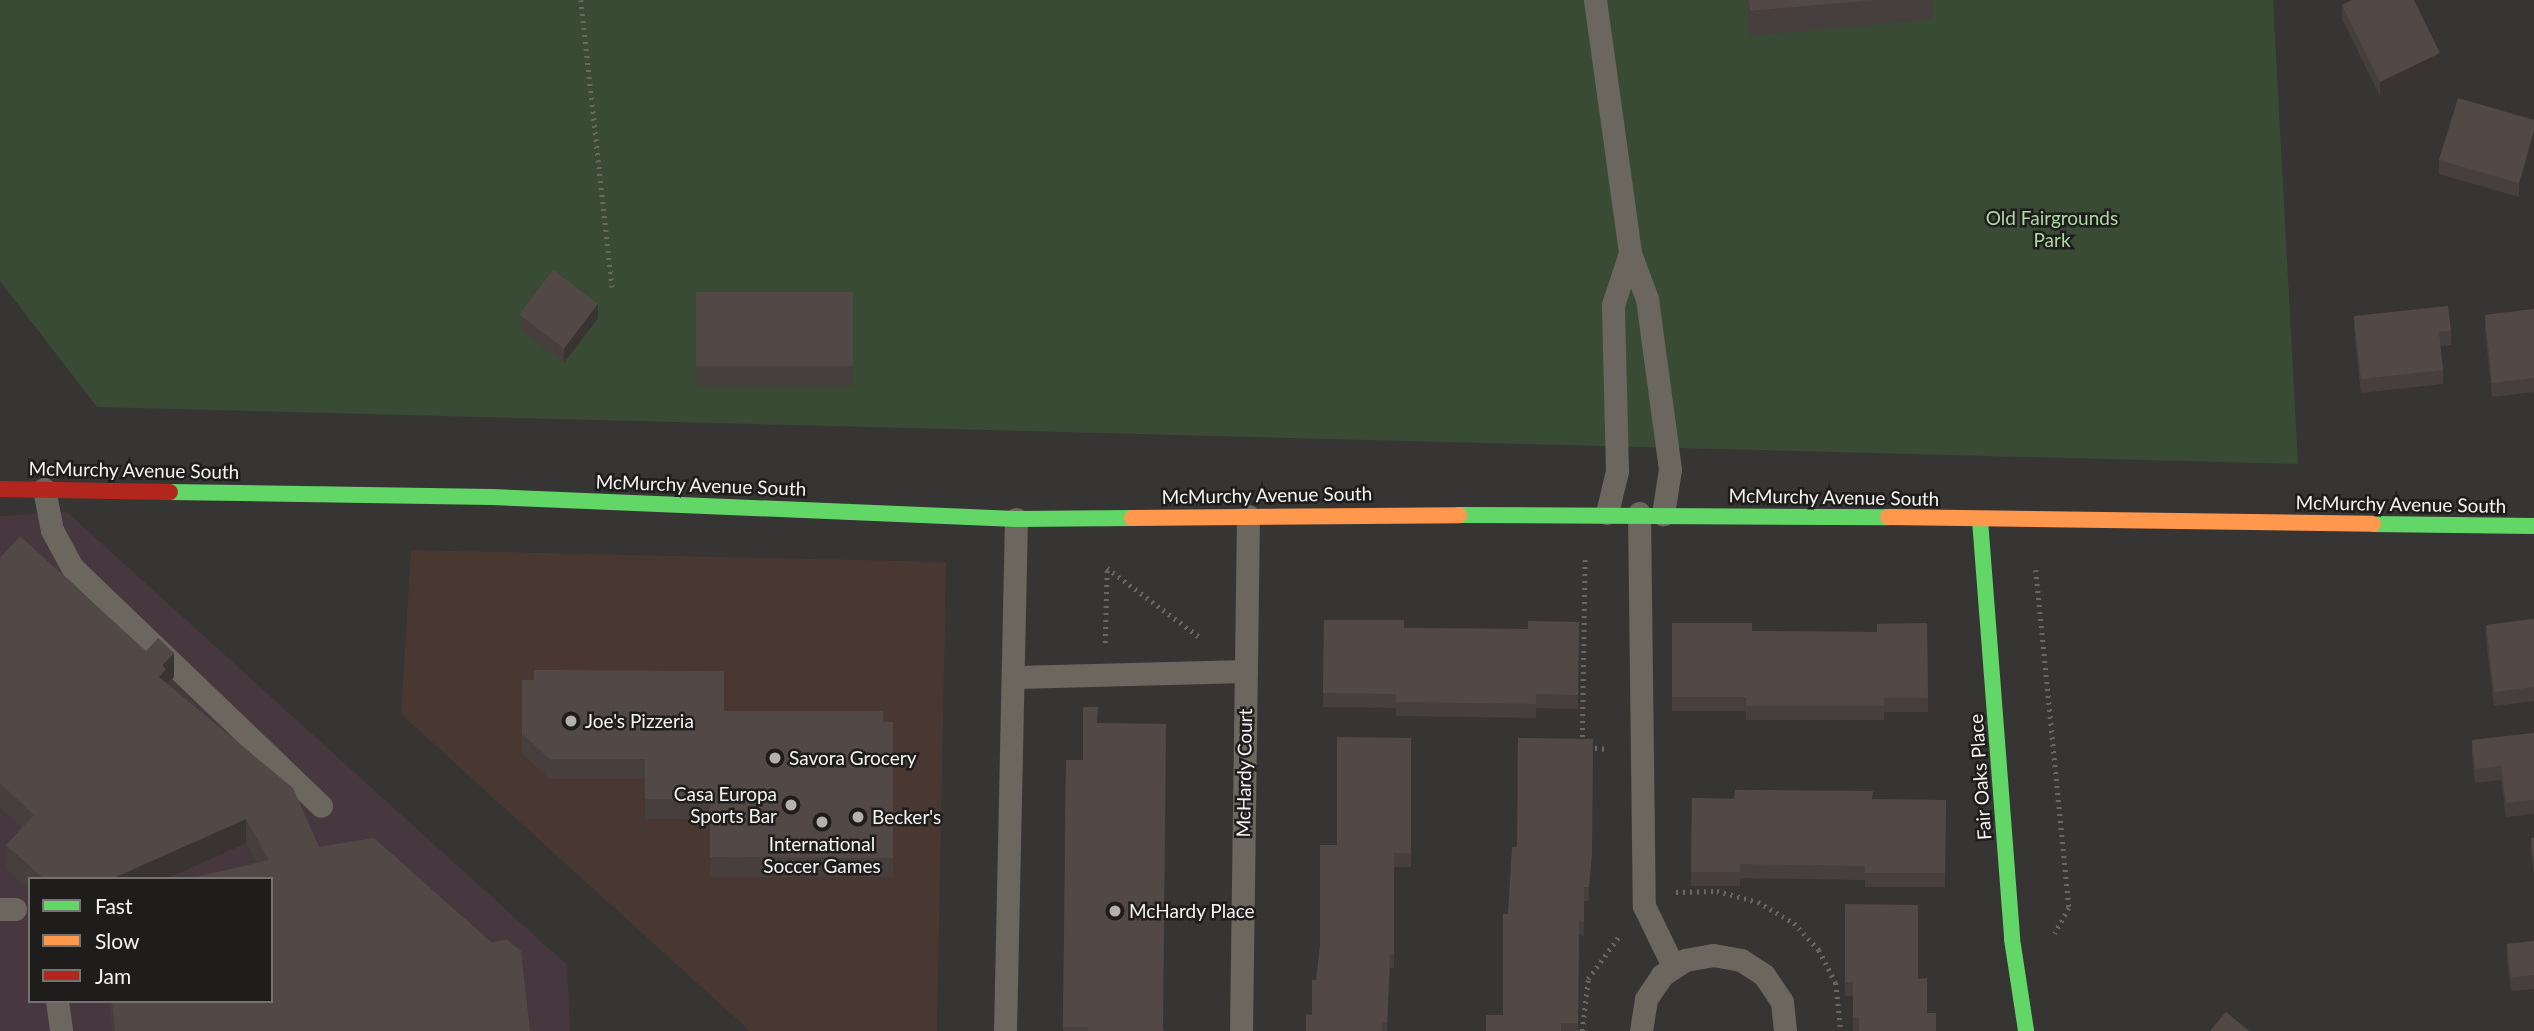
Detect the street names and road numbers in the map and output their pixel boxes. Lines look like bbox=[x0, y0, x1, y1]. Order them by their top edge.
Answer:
street label: McMurchy Avenue South bbox=[28, 457, 240, 483]
street label: McMurchy Avenue South bbox=[595, 470, 807, 500]
street label: McMurchy Avenue South bbox=[1161, 482, 1373, 508]
street label: McMurchy Avenue South bbox=[1728, 484, 1940, 510]
street label: McMurchy Avenue South bbox=[2295, 491, 2507, 517]
street label: McHardy Court bbox=[1231, 708, 1257, 838]
street label: Fair Oaks Place bbox=[1964, 713, 1996, 841]

